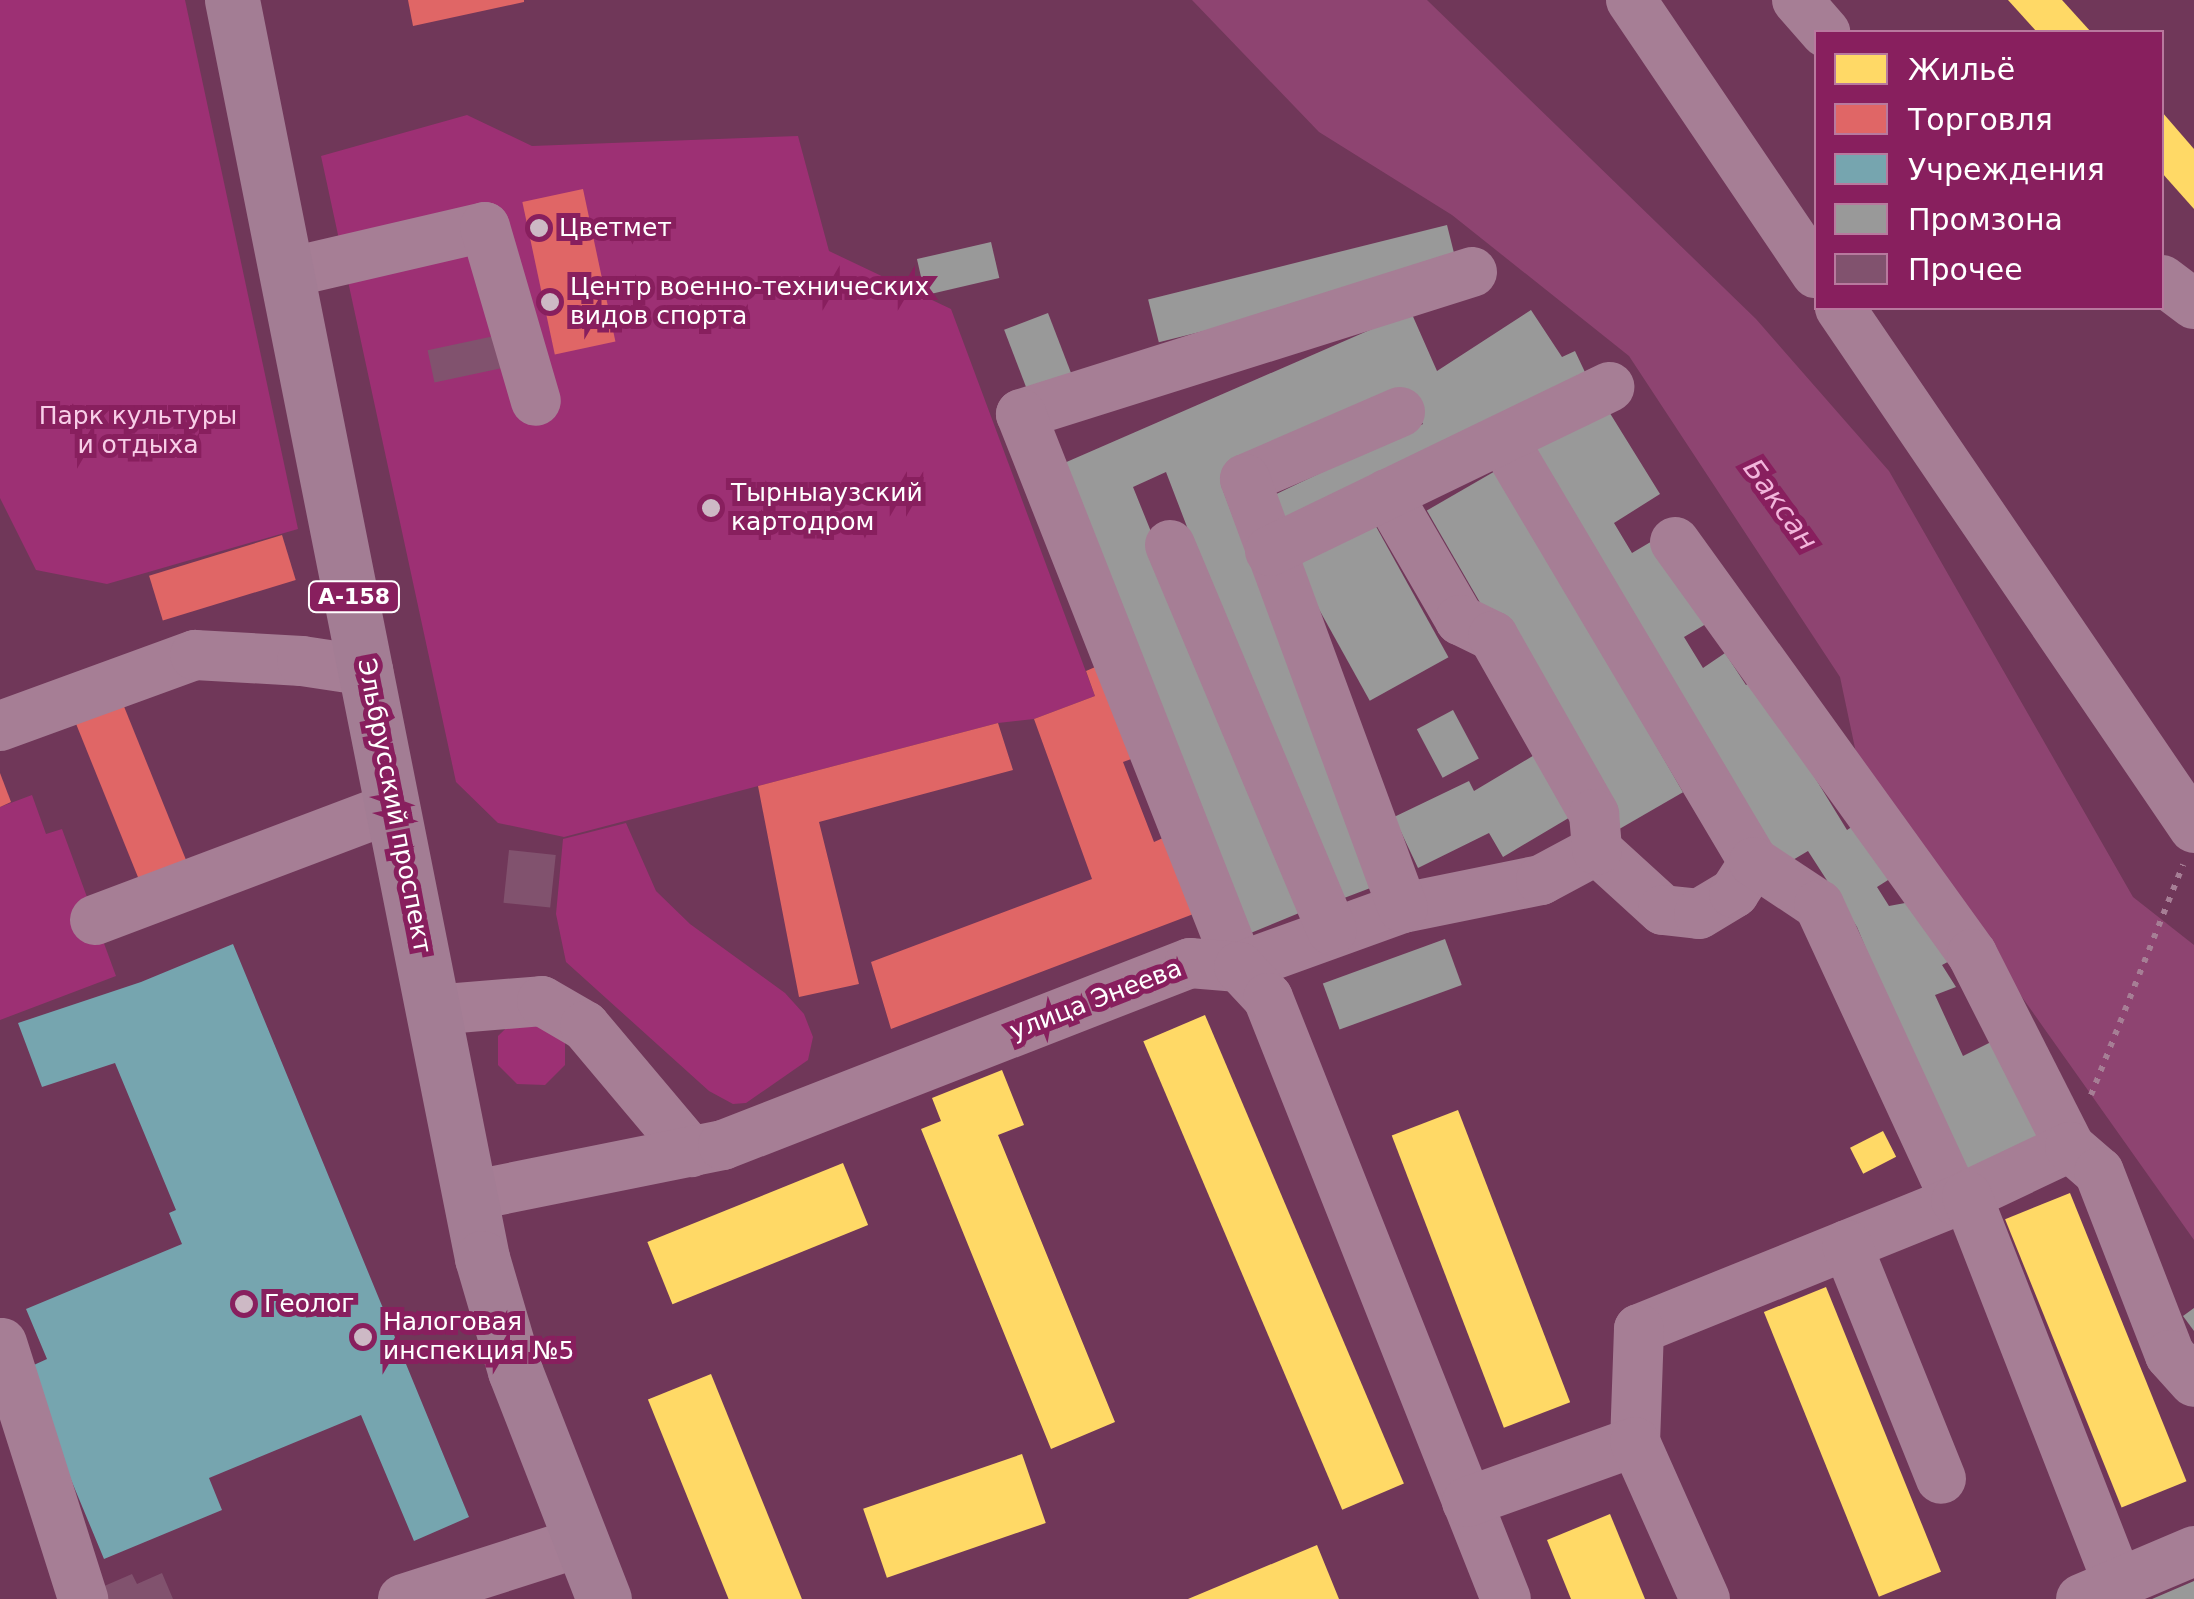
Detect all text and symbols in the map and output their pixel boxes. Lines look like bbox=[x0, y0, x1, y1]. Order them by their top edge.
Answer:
legend bbox=[1814, 30, 2164, 310]
text: Жильё bbox=[1908, 52, 2015, 87]
text: Торговля bbox=[1908, 102, 2053, 137]
text: Учреждения bbox=[1908, 152, 2105, 187]
text: Промзона bbox=[1908, 202, 2063, 237]
place label: Цветмет bbox=[559, 213, 672, 243]
marker: Цветмет bbox=[528, 217, 550, 239]
text: Прочее bbox=[1908, 252, 2023, 287]
place label: Центр военно-технических видов спорта bbox=[570, 273, 929, 332]
marker: Центр военно-технических видов спорта bbox=[539, 291, 561, 313]
park label: Парк культуры и отдыха bbox=[39, 402, 237, 461]
water label: Баксан bbox=[1736, 453, 1824, 557]
place label: Тырныаузский картодром bbox=[731, 479, 923, 538]
marker: Тырныаузский картодром bbox=[700, 497, 722, 519]
road number: А-158 bbox=[306, 580, 402, 614]
street label: Эльбрусский проспект bbox=[351, 656, 437, 956]
street label: улица Энеева bbox=[1006, 953, 1186, 1047]
place label: Геолог bbox=[264, 1289, 354, 1319]
marker: Геолог bbox=[233, 1293, 255, 1315]
place label: Налоговая инспекция №5 bbox=[383, 1308, 574, 1367]
marker: Налоговая инспекция №5 bbox=[352, 1326, 374, 1348]

